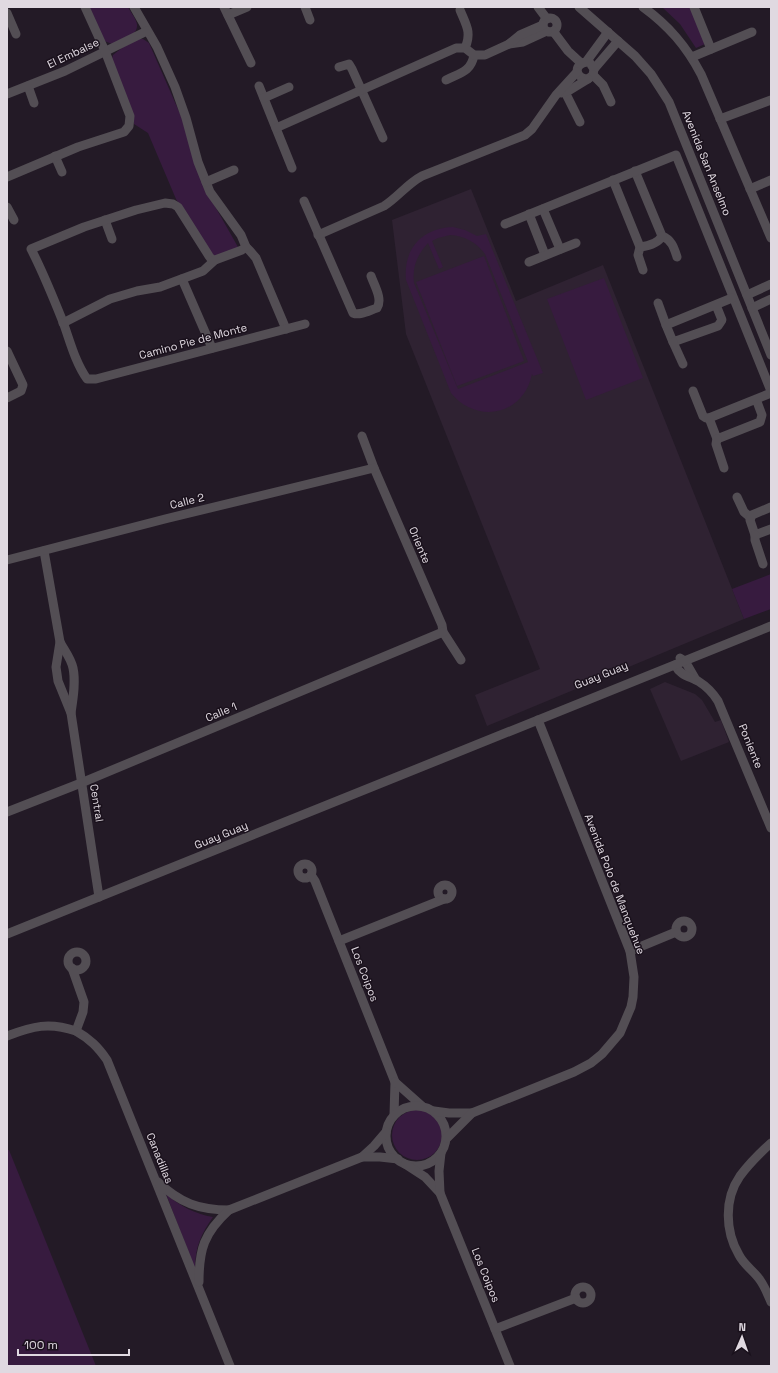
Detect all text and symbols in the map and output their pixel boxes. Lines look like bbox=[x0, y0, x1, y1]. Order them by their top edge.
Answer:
street label: El Embalse bbox=[45, 35, 101, 71]
street label: Avenida San Anselmo bbox=[680, 108, 735, 218]
street label: Camino Pie de Monte bbox=[137, 320, 249, 362]
street label: Calle 2 bbox=[168, 490, 206, 512]
street label: Oriente bbox=[406, 524, 434, 566]
street label: Guay Guay bbox=[572, 658, 630, 692]
street label: Calle 1 bbox=[203, 699, 239, 725]
street label: Poniente bbox=[736, 722, 766, 770]
street label: Central bbox=[87, 783, 107, 823]
street label: Avenida Polo de Manquehue bbox=[582, 812, 648, 956]
street label: Guay Guay bbox=[192, 818, 250, 852]
street label: Los Coipos bbox=[348, 945, 382, 1004]
street label: Canadillas bbox=[143, 1131, 177, 1186]
street label: Los Coipos bbox=[469, 1246, 503, 1305]
north arrow bbox=[722, 1317, 762, 1357]
text: N bbox=[738, 1320, 746, 1334]
scale bar bbox=[18, 1331, 129, 1357]
text: 100 m bbox=[24, 1337, 58, 1353]

